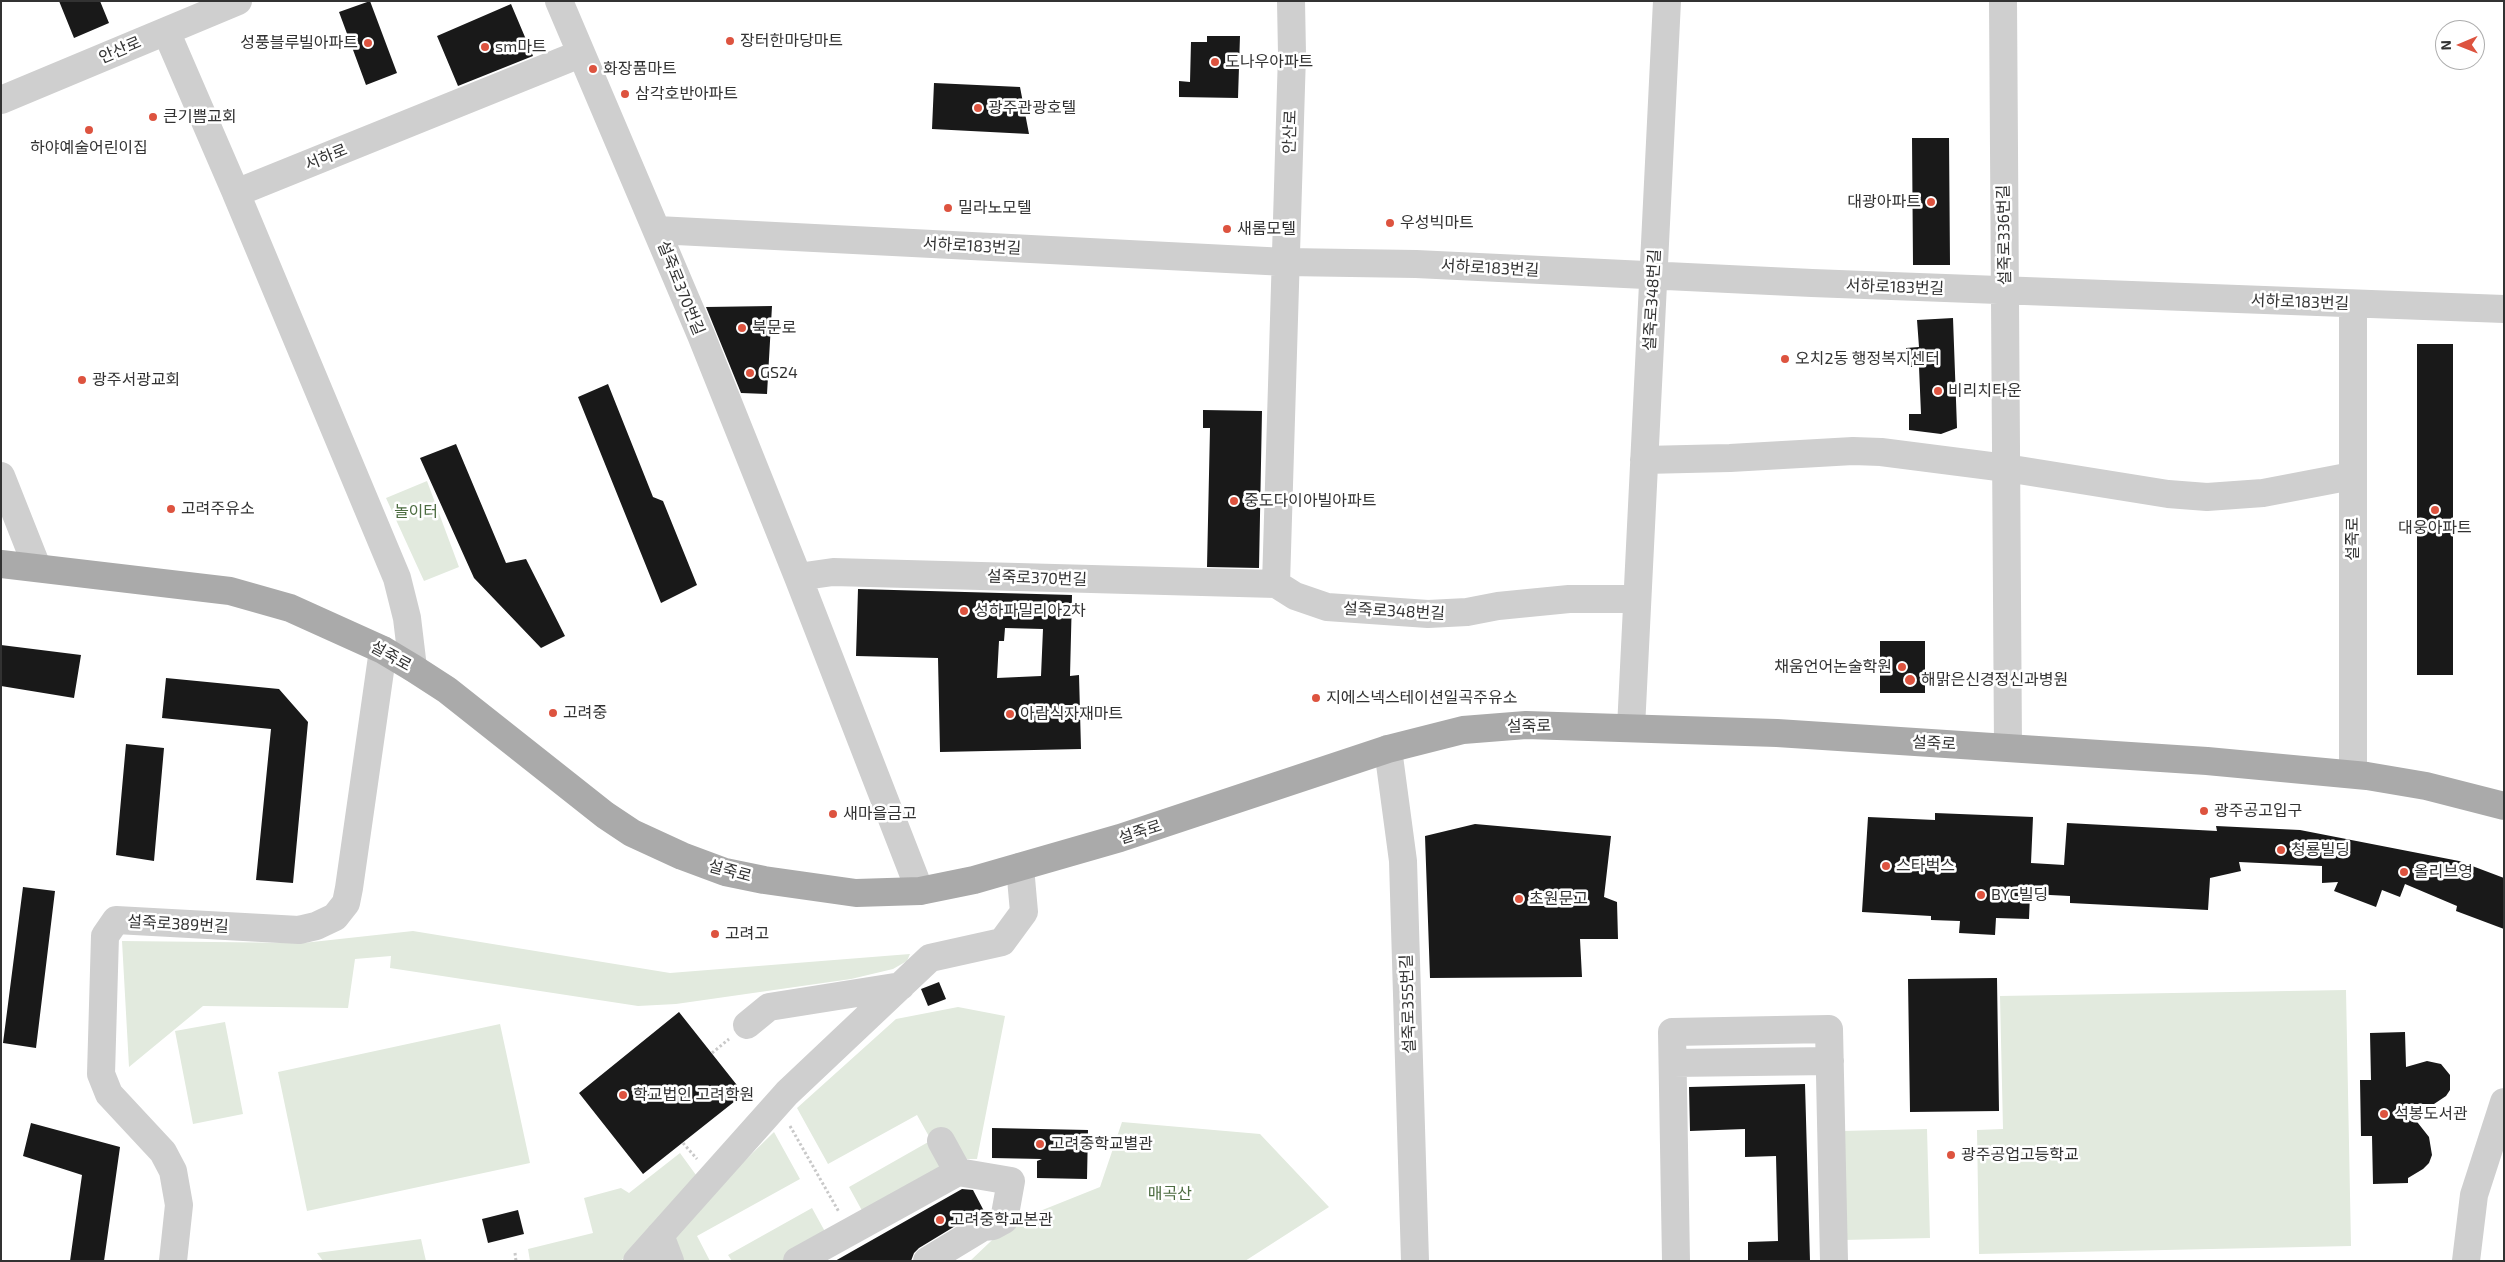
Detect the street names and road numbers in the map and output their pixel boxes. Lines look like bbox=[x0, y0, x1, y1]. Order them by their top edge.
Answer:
street label: 안산로 bbox=[96, 33, 144, 67]
street label: 안산로 bbox=[1280, 110, 1300, 154]
street label: 서하로 bbox=[302, 140, 350, 174]
street label: 설죽로336번길 bbox=[1994, 185, 2014, 285]
street label: 서하로183번길 bbox=[922, 234, 1022, 258]
street label: 설죽로370번길 bbox=[653, 238, 709, 338]
street label: 설죽로348번길 bbox=[1640, 249, 1664, 351]
street label: 서하로183번길 bbox=[1440, 256, 1540, 280]
street label: 서하로183번길 bbox=[1845, 276, 1945, 298]
street label: 서하로183번길 bbox=[2250, 291, 2350, 313]
street label: 설죽로 bbox=[2343, 517, 2363, 561]
street label: 설죽로370번길 bbox=[987, 567, 1087, 589]
street label: 설죽로348번길 bbox=[1343, 599, 1445, 623]
street label: 설죽로 bbox=[367, 637, 415, 675]
street label: 설죽로 bbox=[1507, 716, 1551, 736]
street label: 설죽로 bbox=[1911, 732, 1957, 754]
street label: 설죽로 bbox=[1116, 816, 1164, 848]
street label: 설죽로 bbox=[706, 856, 754, 886]
street label: 설죽로389번길 bbox=[127, 912, 229, 936]
street label: 설죽로355번길 bbox=[1397, 954, 1419, 1054]

